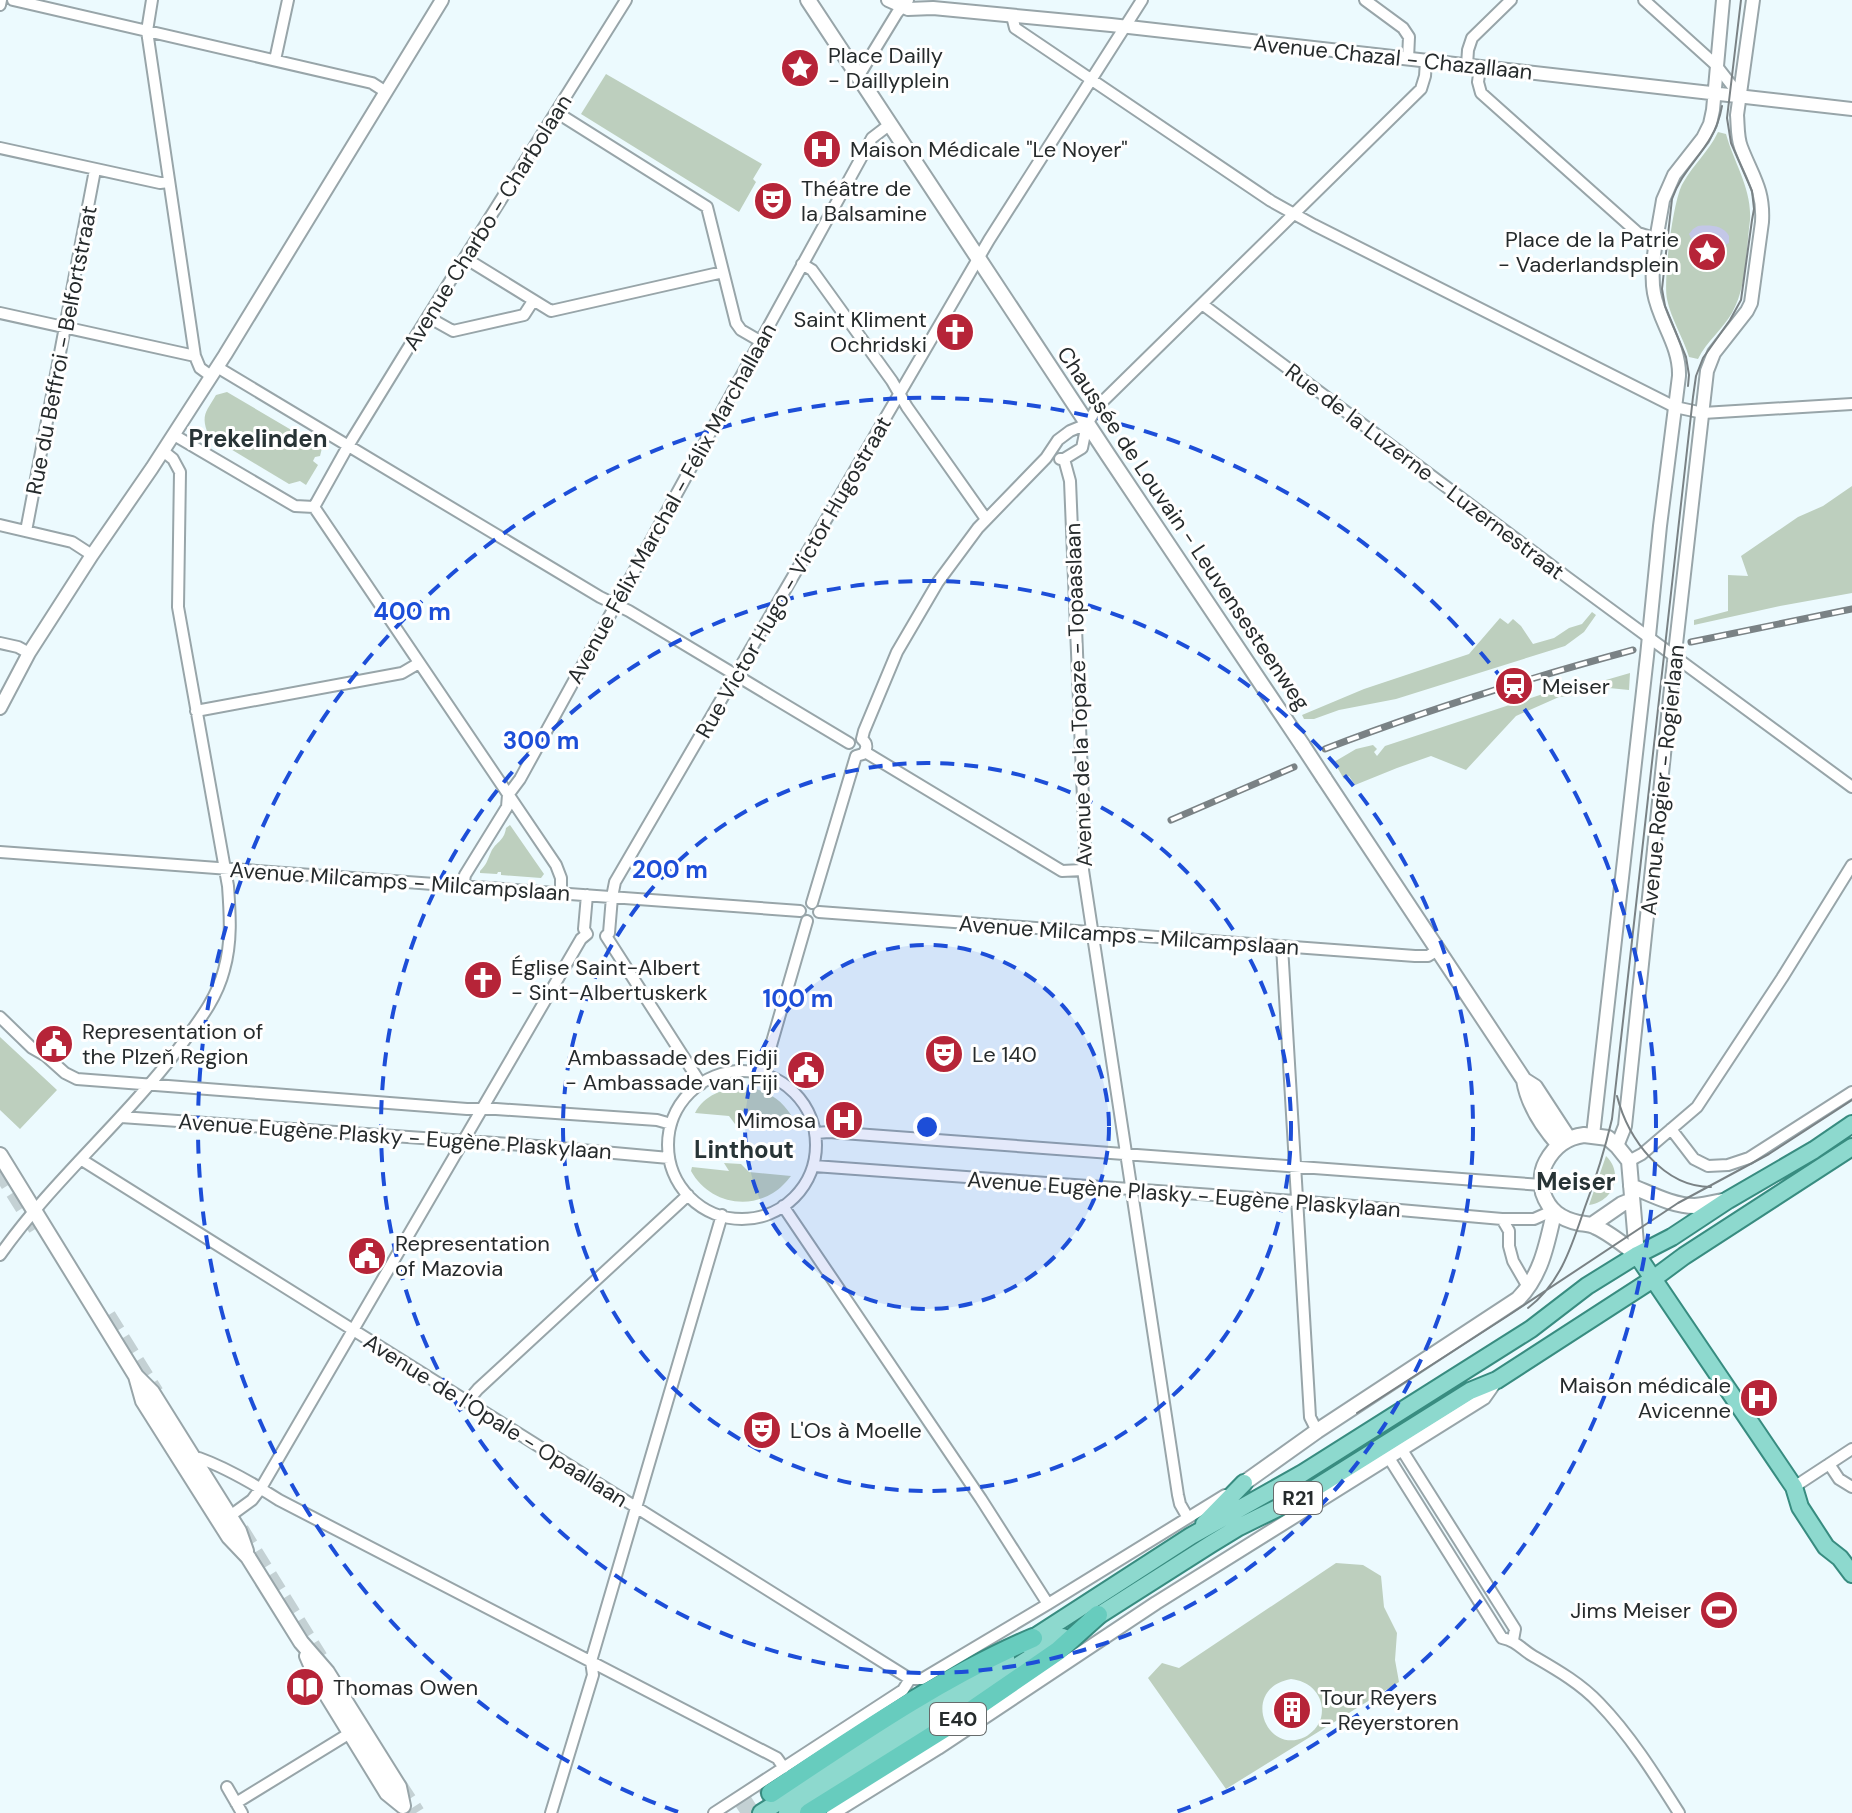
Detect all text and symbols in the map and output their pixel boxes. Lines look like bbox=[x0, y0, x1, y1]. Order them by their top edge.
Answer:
street label: Avenue Chazal - Chazallaan bbox=[1252, 28, 1534, 87]
place label: Place Dailly - Daillyplein bbox=[828, 41, 949, 95]
place icon: Place Dailly - Daillyplein bbox=[779, 47, 821, 89]
street label: Avenue Charbo - Charbolaan bbox=[397, 89, 578, 356]
hospital icon: Maison Médicale "Le Noyer" bbox=[801, 128, 843, 170]
place label: Maison Médicale "Le Noyer" bbox=[850, 135, 1128, 164]
place label: Théâtre de la Balsamine bbox=[801, 174, 927, 228]
theatre icon: Théâtre de la Balsamine bbox=[752, 180, 794, 222]
street label: Rue du Beffroi - Belfortstraat bbox=[19, 203, 104, 497]
place label: Place de la Patrie - Vaderlandsplein bbox=[1498, 225, 1679, 279]
place icon: Place de la Patrie - Vaderlandsplein bbox=[1686, 231, 1728, 273]
place label: Saint Kliment Ochridski bbox=[794, 305, 927, 359]
church icon: Saint Kliment Ochridski bbox=[934, 311, 976, 353]
street label: Avenue Félix Marchal - Félix Marchallaan bbox=[560, 318, 783, 689]
street label: Chaussée de Louvain - Leuvensesteenweg bbox=[1051, 341, 1317, 716]
street label: Rue de la Luzerne - Luzernestraat bbox=[1279, 357, 1570, 586]
street label: Rue Victor Hugo - Victor Hugostraat bbox=[689, 411, 898, 744]
district label: Prekelinden bbox=[189, 423, 327, 454]
street label: Avenue de la Topaze - Topaaslaan bbox=[1058, 522, 1099, 868]
text: 400 m bbox=[373, 596, 451, 627]
street label: Avenue Rogier - Rogierlaan bbox=[1634, 643, 1691, 917]
station icon: Meiser bbox=[1493, 665, 1535, 707]
place label: Meiser bbox=[1542, 672, 1610, 701]
text: 300 m bbox=[503, 725, 579, 756]
text: 200 m bbox=[632, 854, 708, 885]
street label: Avenue Milcamps - Milcampslaan bbox=[229, 855, 571, 908]
street label: Avenue Milcamps - Milcampslaan bbox=[958, 909, 1300, 962]
place label: Église Saint-Albert - Sint-Albertuskerk bbox=[511, 953, 708, 1007]
church icon: Église Saint-Albert - Sint-Albertuskerk bbox=[462, 959, 504, 1001]
text: 100 m bbox=[763, 983, 833, 1014]
place label: Representation of the Plzeň Region bbox=[82, 1017, 263, 1071]
public building icon: Representation of the Plzeň Region bbox=[33, 1023, 75, 1065]
theatre icon: Le 140 bbox=[923, 1033, 965, 1075]
place label: Le 140 bbox=[972, 1040, 1037, 1069]
place label: Ambassade des Fidji - Ambassade van Fiji bbox=[565, 1043, 778, 1097]
public building icon: Ambassade des Fidji - Ambassade van Fiji bbox=[785, 1049, 827, 1091]
hospital icon: Mimosa bbox=[823, 1099, 865, 1141]
place label: Mimosa bbox=[737, 1106, 816, 1135]
street label: Avenue Eugène Plasky - Eugène Plaskylaan bbox=[177, 1107, 613, 1166]
centre of rings bbox=[913, 1113, 941, 1141]
district label: Linthout bbox=[694, 1134, 794, 1165]
street label: Avenue Eugène Plasky - Eugène Plaskylaan bbox=[966, 1165, 1402, 1224]
district label: Meiser bbox=[1536, 1166, 1616, 1197]
place label: Representation of Mazovia bbox=[395, 1229, 550, 1283]
public building icon: Representation of Mazovia bbox=[346, 1235, 388, 1277]
street label: Avenue de l'Opale - Opaallaan bbox=[358, 1327, 633, 1514]
place label: Maison médicale Avicenne bbox=[1560, 1371, 1731, 1425]
hospital icon: Maison médicale Avicenne bbox=[1738, 1377, 1780, 1419]
theatre icon: L'Os à Moelle bbox=[741, 1409, 783, 1451]
place label: L'Os à Moelle bbox=[790, 1416, 922, 1445]
road number: R21 bbox=[1274, 1482, 1322, 1514]
sports icon: Jims Meiser bbox=[1698, 1589, 1740, 1631]
place label: Jims Meiser bbox=[1570, 1596, 1691, 1625]
library icon: Thomas Owen bbox=[284, 1666, 326, 1708]
place label: Thomas Owen bbox=[333, 1673, 478, 1702]
place label: Tour Reyers - Reyerstoren bbox=[1320, 1683, 1459, 1737]
building icon: Tour Reyers - Reyerstoren bbox=[1271, 1689, 1313, 1731]
road number: E40 bbox=[930, 1703, 986, 1735]

